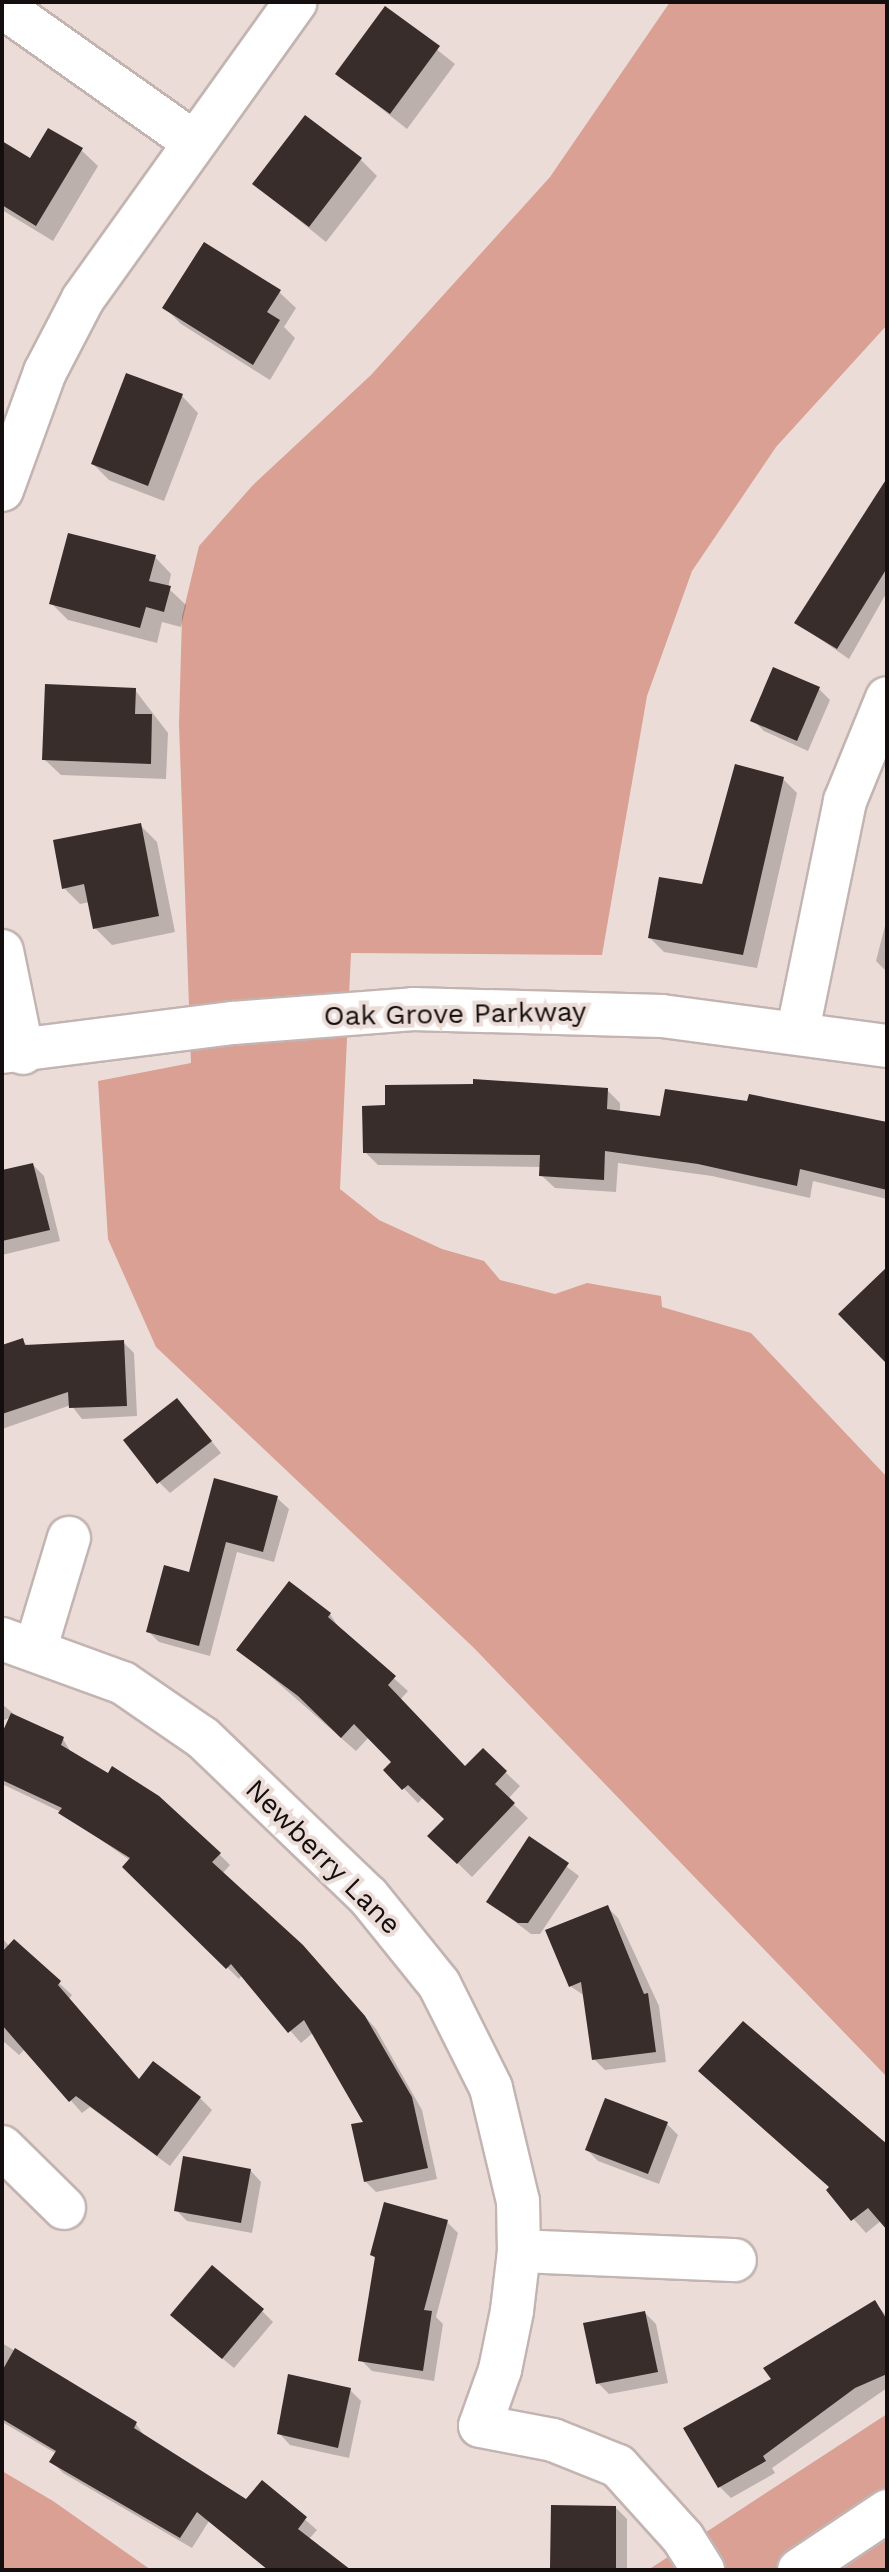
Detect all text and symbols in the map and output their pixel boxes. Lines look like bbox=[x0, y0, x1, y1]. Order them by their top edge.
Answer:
street label: Oak Grove Parkway bbox=[323, 995, 587, 1033]
street label: Newberry Lane bbox=[238, 1772, 408, 1942]

